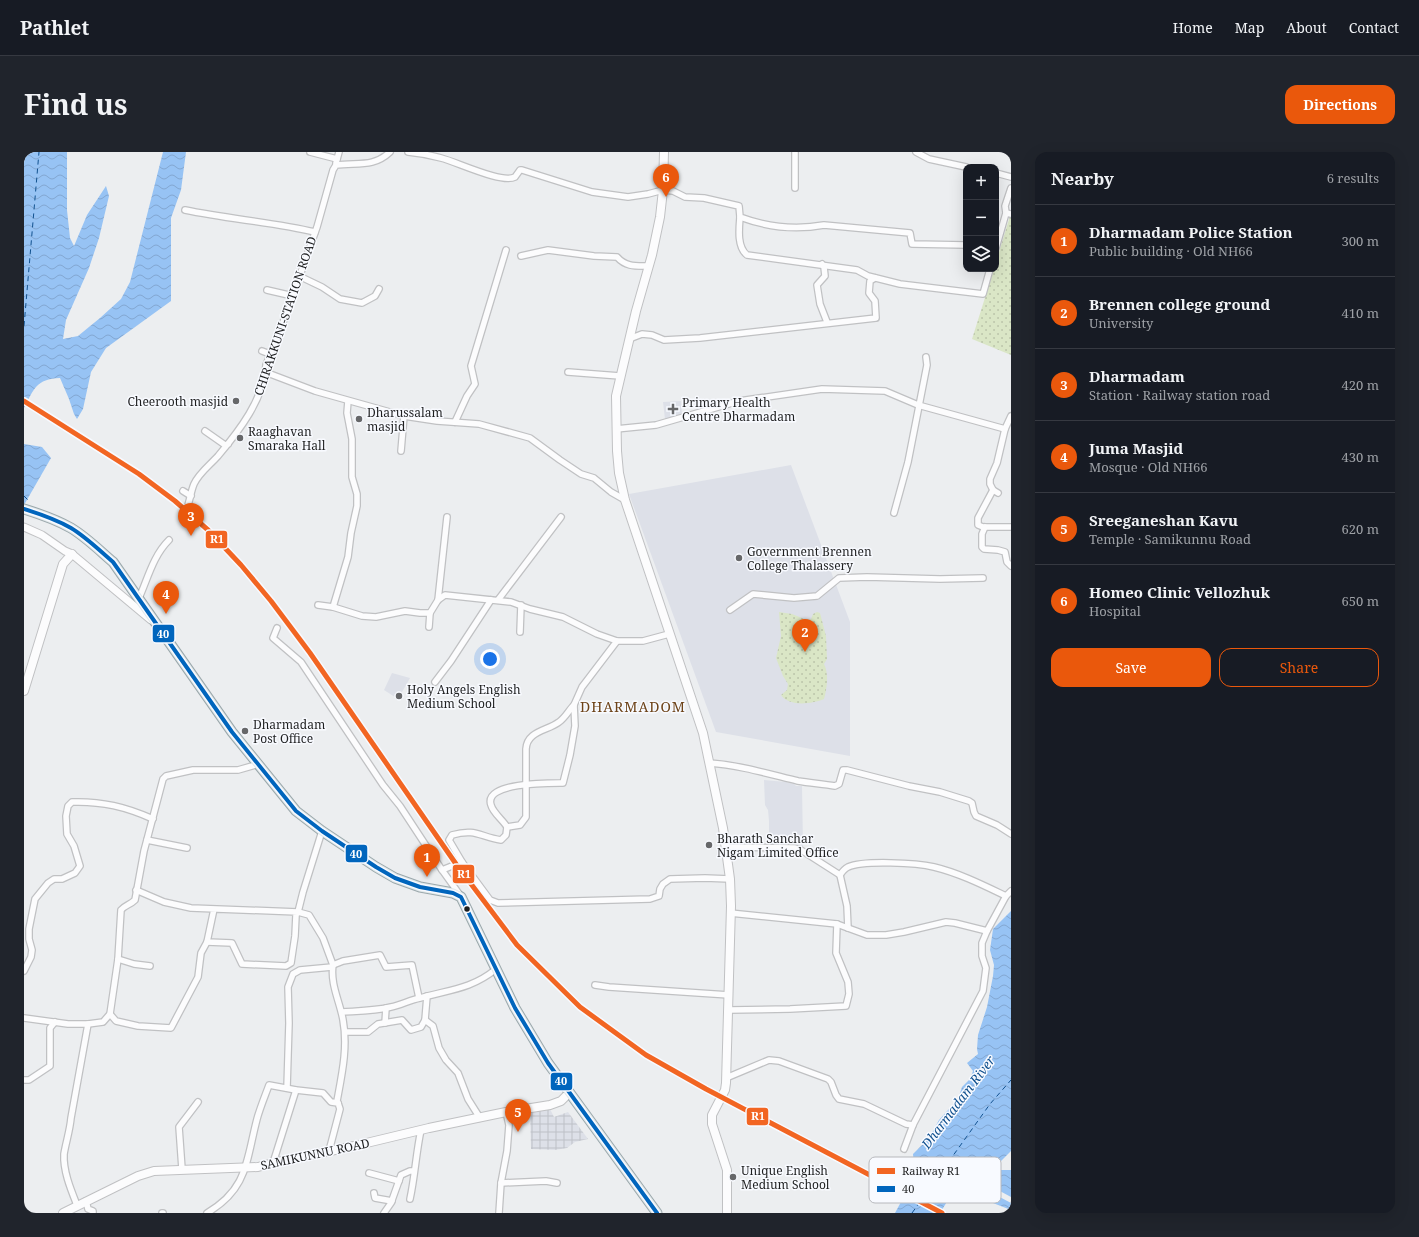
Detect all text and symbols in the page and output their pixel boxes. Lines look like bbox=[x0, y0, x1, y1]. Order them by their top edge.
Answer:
text: Pathlet bbox=[20, 15, 89, 41]
text: Home bbox=[1173, 18, 1213, 37]
text: Map bbox=[1235, 18, 1264, 37]
text: About bbox=[1286, 18, 1327, 37]
text: Contact bbox=[1349, 18, 1399, 37]
text: Find us bbox=[24, 85, 128, 123]
button: Directions bbox=[1285, 85, 1395, 124]
pin: 6 bbox=[653, 164, 679, 197]
map controls bbox=[963, 164, 999, 272]
button: + bbox=[963, 164, 999, 200]
text: Nearby bbox=[1051, 167, 1114, 190]
text: 6 results bbox=[1327, 169, 1379, 187]
button: − bbox=[963, 200, 999, 236]
text: Dharmadam Police Station bbox=[1089, 222, 1293, 242]
text: 1 bbox=[1060, 232, 1068, 250]
text: 300 m bbox=[1342, 232, 1379, 250]
street label: CHIRAKKUNI-STATION ROAD bbox=[250, 234, 320, 398]
button: layers bbox=[963, 236, 999, 272]
text: Public building · Old NH66 bbox=[1089, 242, 1253, 260]
text: Brennen college ground bbox=[1089, 294, 1270, 314]
text: 2 bbox=[1060, 304, 1068, 322]
text: 410 m bbox=[1342, 304, 1379, 322]
text: University bbox=[1089, 314, 1153, 332]
text: Dharmadam bbox=[1089, 366, 1185, 386]
text: 3 bbox=[1060, 376, 1068, 394]
text: 420 m bbox=[1342, 376, 1379, 394]
text: Station · Railway station road bbox=[1089, 386, 1270, 404]
place label: Cheerooth masjid bbox=[127, 393, 229, 410]
place label: Primary Health Centre Dharmadam bbox=[682, 394, 795, 425]
marker: Cheerooth masjid bbox=[231, 396, 241, 406]
marker: Primary Health Centre Dharmadam bbox=[667, 403, 679, 415]
place label: Dharussalam masjid bbox=[367, 404, 443, 435]
marker: Dharussalam masjid bbox=[354, 414, 364, 424]
place label: Raaghavan Smaraka Hall bbox=[248, 423, 326, 454]
marker: Raaghavan Smaraka Hall bbox=[235, 433, 245, 443]
text: Juma Masjid bbox=[1089, 438, 1183, 458]
text: 4 bbox=[1060, 448, 1068, 466]
text: 430 m bbox=[1342, 448, 1379, 466]
text: Mosque · Old NH66 bbox=[1089, 458, 1208, 476]
pin: 3 bbox=[178, 503, 204, 536]
text: Sreeganeshan Kavu bbox=[1089, 510, 1238, 530]
text: 5 bbox=[1060, 520, 1068, 538]
text: 620 m bbox=[1342, 520, 1379, 538]
line badge: R1 bbox=[205, 530, 228, 549]
text: Temple · Samikunnu Road bbox=[1089, 530, 1251, 548]
text: R1 bbox=[210, 531, 224, 546]
place label: Government Brennen College Thalassery bbox=[747, 543, 872, 574]
marker: Government Brennen College Thalassery bbox=[734, 553, 744, 563]
pin: 4 bbox=[153, 581, 179, 614]
text: Homeo Clinic Vellozhuk bbox=[1089, 582, 1270, 602]
text: 6 bbox=[1060, 592, 1068, 610]
text: 650 m bbox=[1342, 592, 1379, 610]
text: Hospital bbox=[1089, 602, 1141, 620]
pin: 2 bbox=[792, 619, 818, 652]
line badge: 40 bbox=[152, 624, 175, 643]
text: 40 bbox=[157, 626, 169, 641]
button: Save bbox=[1051, 648, 1211, 687]
button: Share bbox=[1219, 648, 1379, 687]
your location bbox=[480, 649, 500, 669]
place label: Holy Angels English Medium School bbox=[407, 681, 521, 712]
marker: Holy Angels English Medium School bbox=[394, 691, 404, 701]
district label: DHARMADOM bbox=[580, 697, 686, 716]
place label: Dharmadam Post Office bbox=[253, 716, 325, 747]
marker: Dharmadam Post Office bbox=[240, 726, 250, 736]
place label: Bharath Sanchar Nigam Limited Office bbox=[717, 830, 839, 861]
marker: Bharath Sanchar Nigam Limited Office bbox=[704, 840, 714, 850]
line badge: 40 bbox=[345, 844, 368, 863]
pin: 1 bbox=[414, 844, 440, 877]
text: 40 bbox=[350, 846, 362, 861]
line badge: R1 bbox=[452, 864, 475, 884]
text: R1 bbox=[457, 866, 471, 881]
unlabelled marker bbox=[462, 904, 472, 914]
water label: Dharmadam River bbox=[916, 1051, 999, 1153]
line badge: 40 bbox=[550, 1072, 573, 1091]
text: 40 bbox=[555, 1073, 567, 1088]
pin: 5 bbox=[505, 1099, 531, 1132]
line badge: R1 bbox=[746, 1107, 769, 1126]
text: R1 bbox=[751, 1108, 765, 1123]
street label: SAMIKUNNU ROAD bbox=[259, 1134, 371, 1174]
legend bbox=[869, 1157, 1001, 1203]
place label: Unique English Medium School bbox=[741, 1162, 830, 1193]
text: Railway R1 bbox=[902, 1163, 960, 1178]
marker: Unique English Medium School bbox=[728, 1172, 738, 1182]
text: 40 bbox=[902, 1181, 914, 1196]

